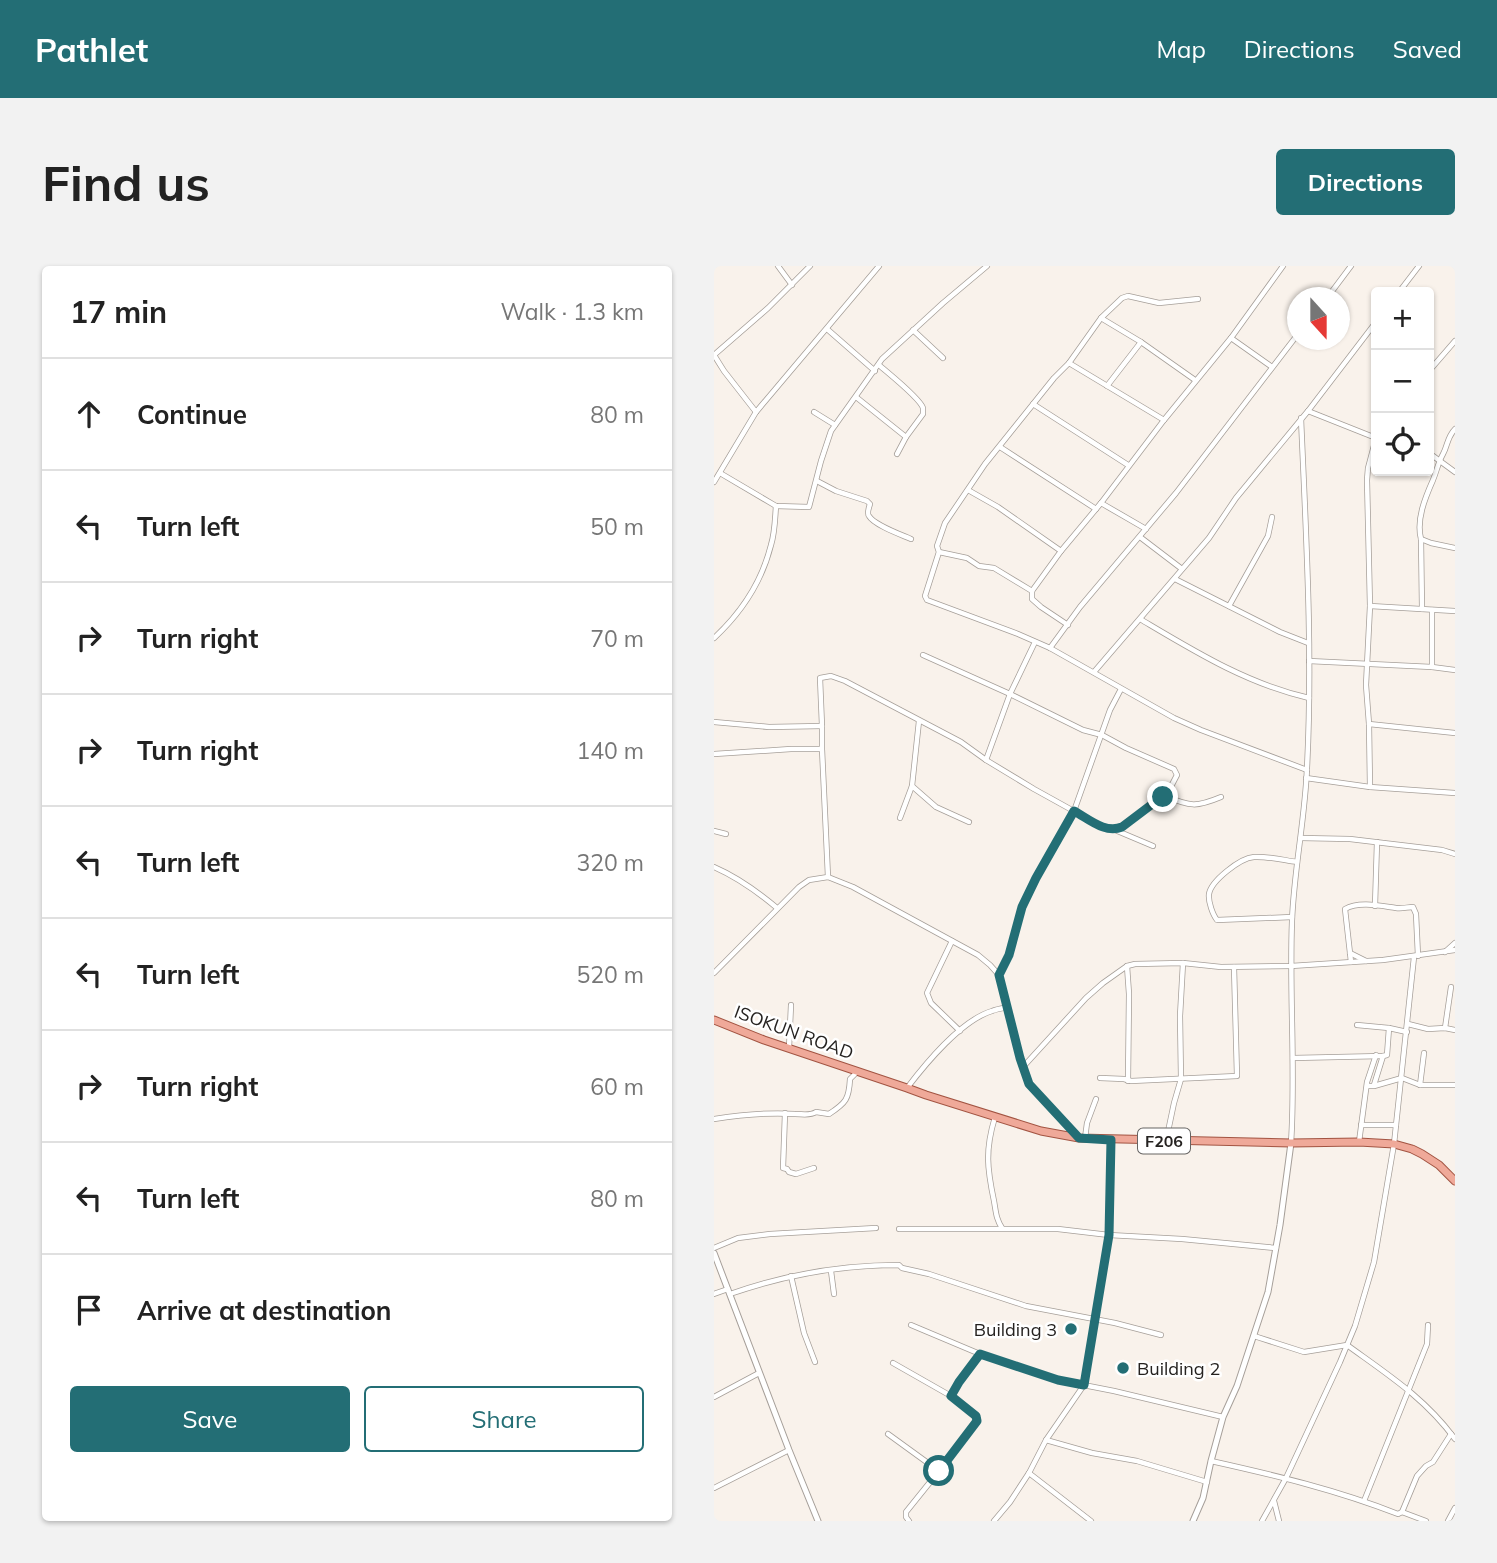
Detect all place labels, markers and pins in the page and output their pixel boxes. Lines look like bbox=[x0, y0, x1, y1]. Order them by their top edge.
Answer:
place label: Building 3 bbox=[974, 1318, 1057, 1341]
marker: Building 3 bbox=[1063, 1321, 1079, 1337]
place label: Building 2 bbox=[1137, 1357, 1220, 1380]
marker: Building 2 bbox=[1115, 1360, 1131, 1376]

